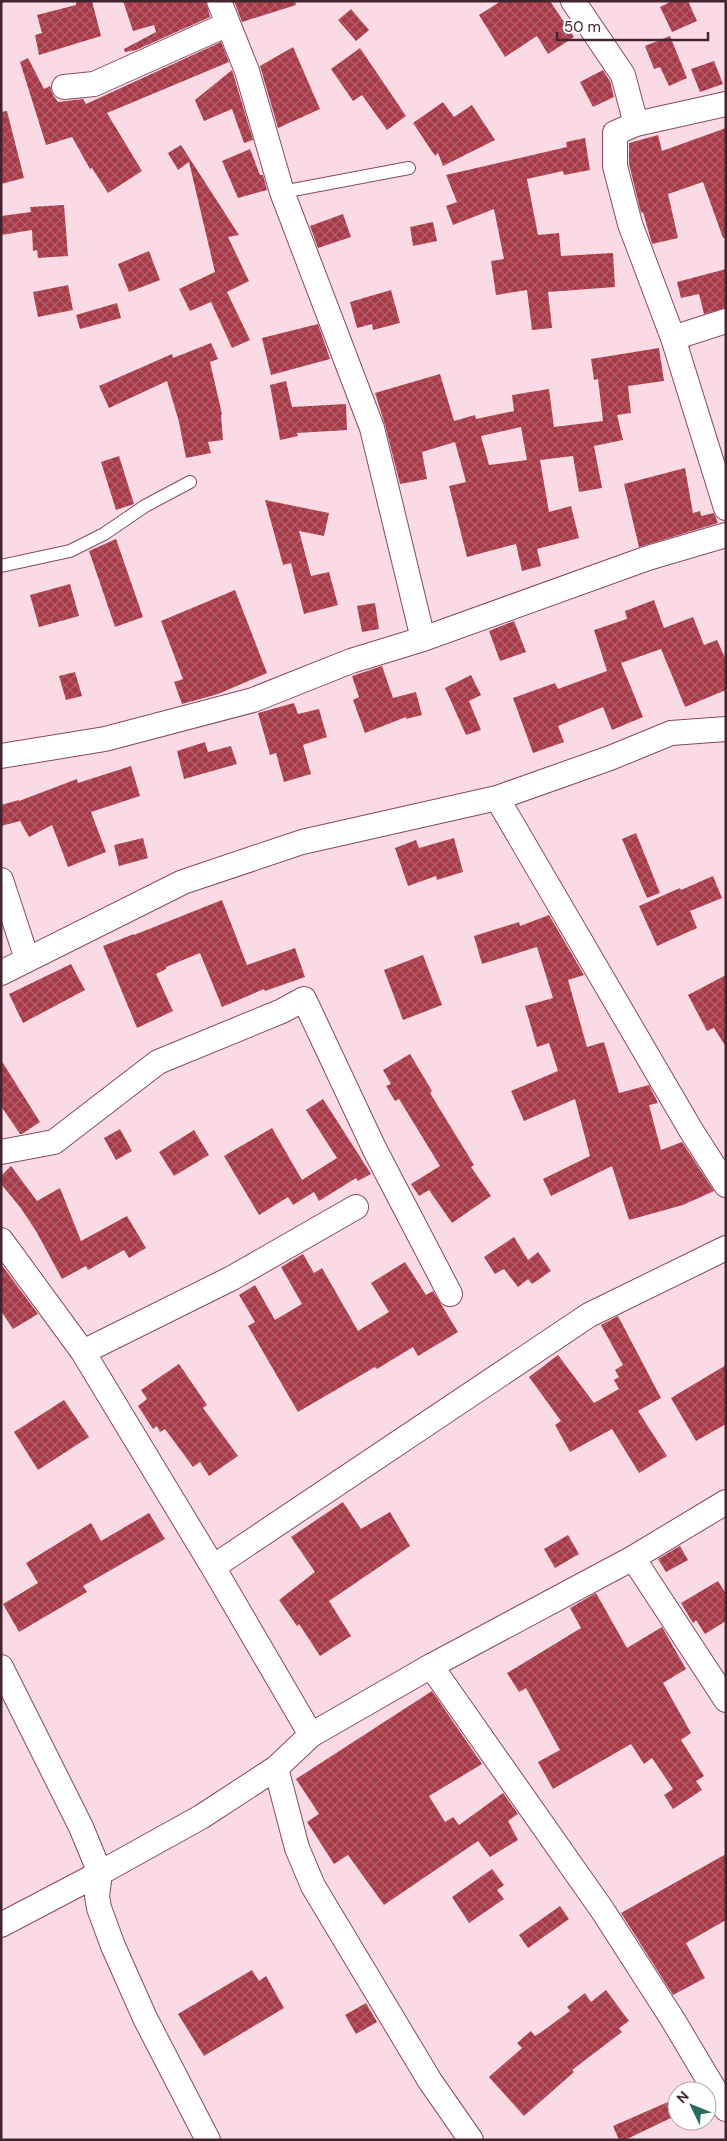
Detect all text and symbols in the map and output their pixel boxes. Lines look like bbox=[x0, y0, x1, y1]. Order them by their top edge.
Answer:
scale bar bbox=[557, 10, 708, 42]
text: 50 m bbox=[564, 17, 601, 37]
north arrow bbox=[667, 2081, 717, 2131]
text: N bbox=[672, 2087, 693, 2107]

